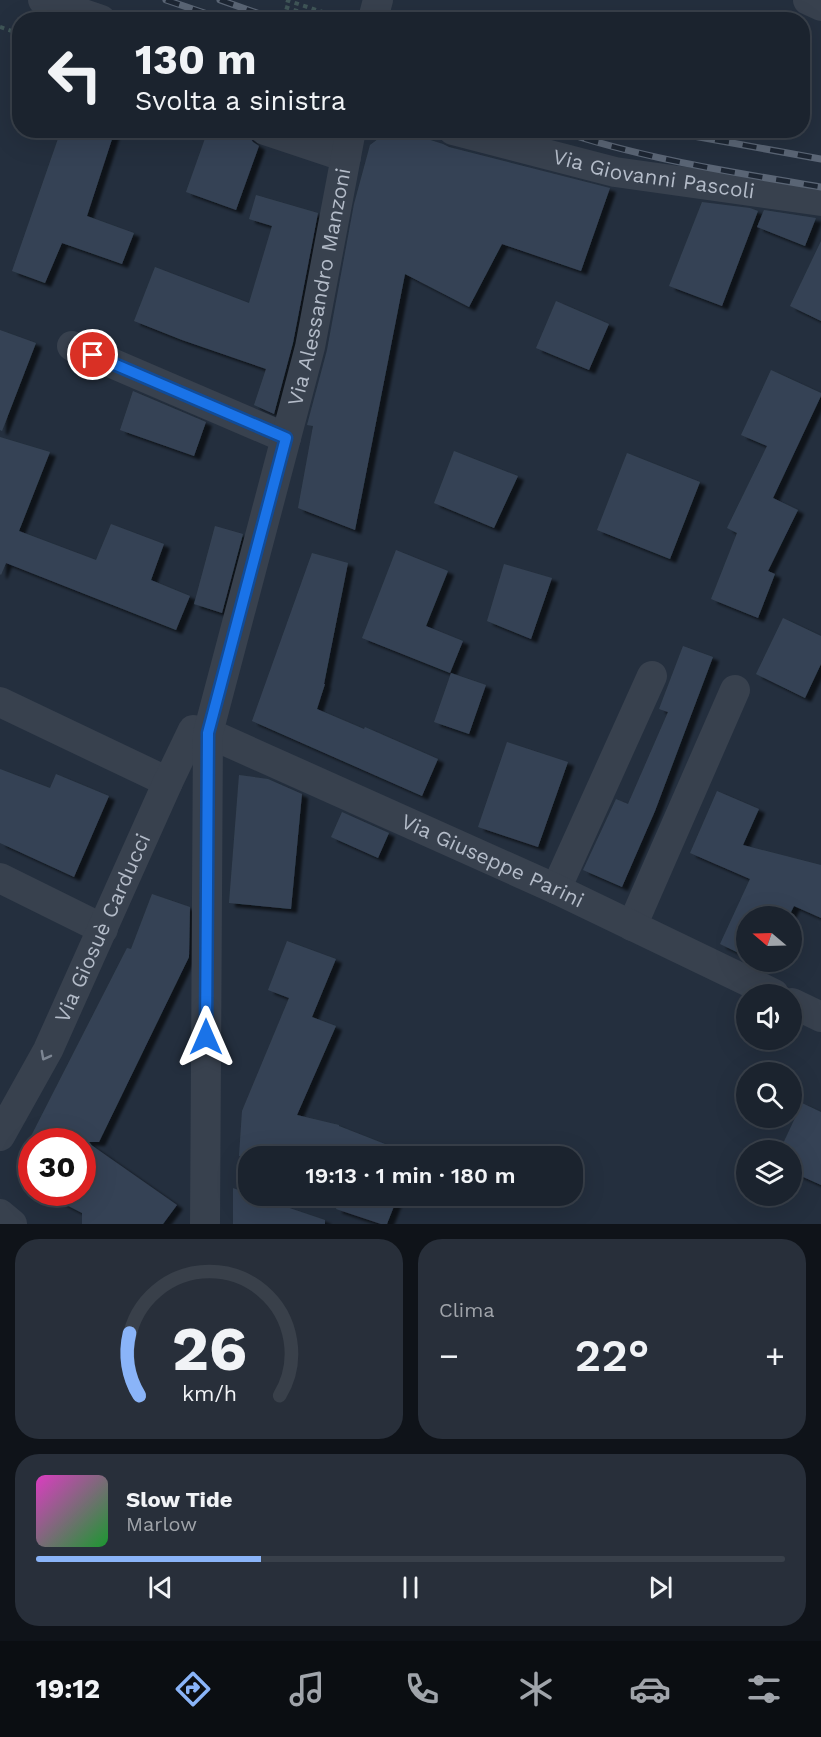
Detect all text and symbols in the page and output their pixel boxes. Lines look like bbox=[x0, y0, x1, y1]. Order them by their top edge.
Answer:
text: 130 m bbox=[135, 35, 257, 84]
icon: left bbox=[36, 36, 114, 114]
text: Svolta a sinistra bbox=[135, 85, 346, 117]
street label: Via Giovanni Pascoli bbox=[550, 143, 756, 204]
street label: Via Alessandro Manzoni bbox=[282, 166, 356, 409]
pin bbox=[67, 329, 118, 380]
icon: arrive bbox=[76, 338, 109, 371]
street label: Via Giuseppe Parini bbox=[397, 808, 588, 913]
street label: Via Giosuè Carducci bbox=[49, 830, 155, 1026]
north arrow bbox=[736, 906, 802, 972]
map controls bbox=[736, 906, 802, 1206]
button: sound bbox=[736, 984, 802, 1050]
position arrow bbox=[174, 1005, 238, 1069]
one-way arrow bbox=[41, 1049, 52, 1060]
button: search bbox=[736, 1062, 802, 1128]
speed limit sign: 30 bbox=[18, 1128, 96, 1206]
button: layers bbox=[736, 1140, 802, 1206]
text: 19:13 · 1 min · 180 m bbox=[306, 1163, 515, 1188]
text: Clima bbox=[439, 1298, 495, 1322]
text: 26 bbox=[171, 1312, 247, 1385]
text: 22° bbox=[575, 1329, 649, 1382]
text: − bbox=[439, 1336, 459, 1375]
text: + bbox=[765, 1336, 785, 1375]
text: km/h bbox=[181, 1381, 237, 1406]
text: Slow Tide bbox=[126, 1487, 233, 1512]
text: Marlow bbox=[126, 1512, 197, 1536]
icon: previous bbox=[144, 1571, 177, 1604]
icon: pause bbox=[394, 1571, 427, 1604]
icon: next bbox=[644, 1571, 677, 1604]
icon: directions bbox=[172, 1668, 214, 1710]
icon: music bbox=[286, 1668, 328, 1710]
icon: phone bbox=[401, 1668, 443, 1710]
icon: climate bbox=[515, 1668, 557, 1710]
icon: car bbox=[629, 1668, 671, 1710]
icon: filters bbox=[743, 1668, 785, 1710]
text: 19:12 bbox=[36, 1673, 100, 1705]

